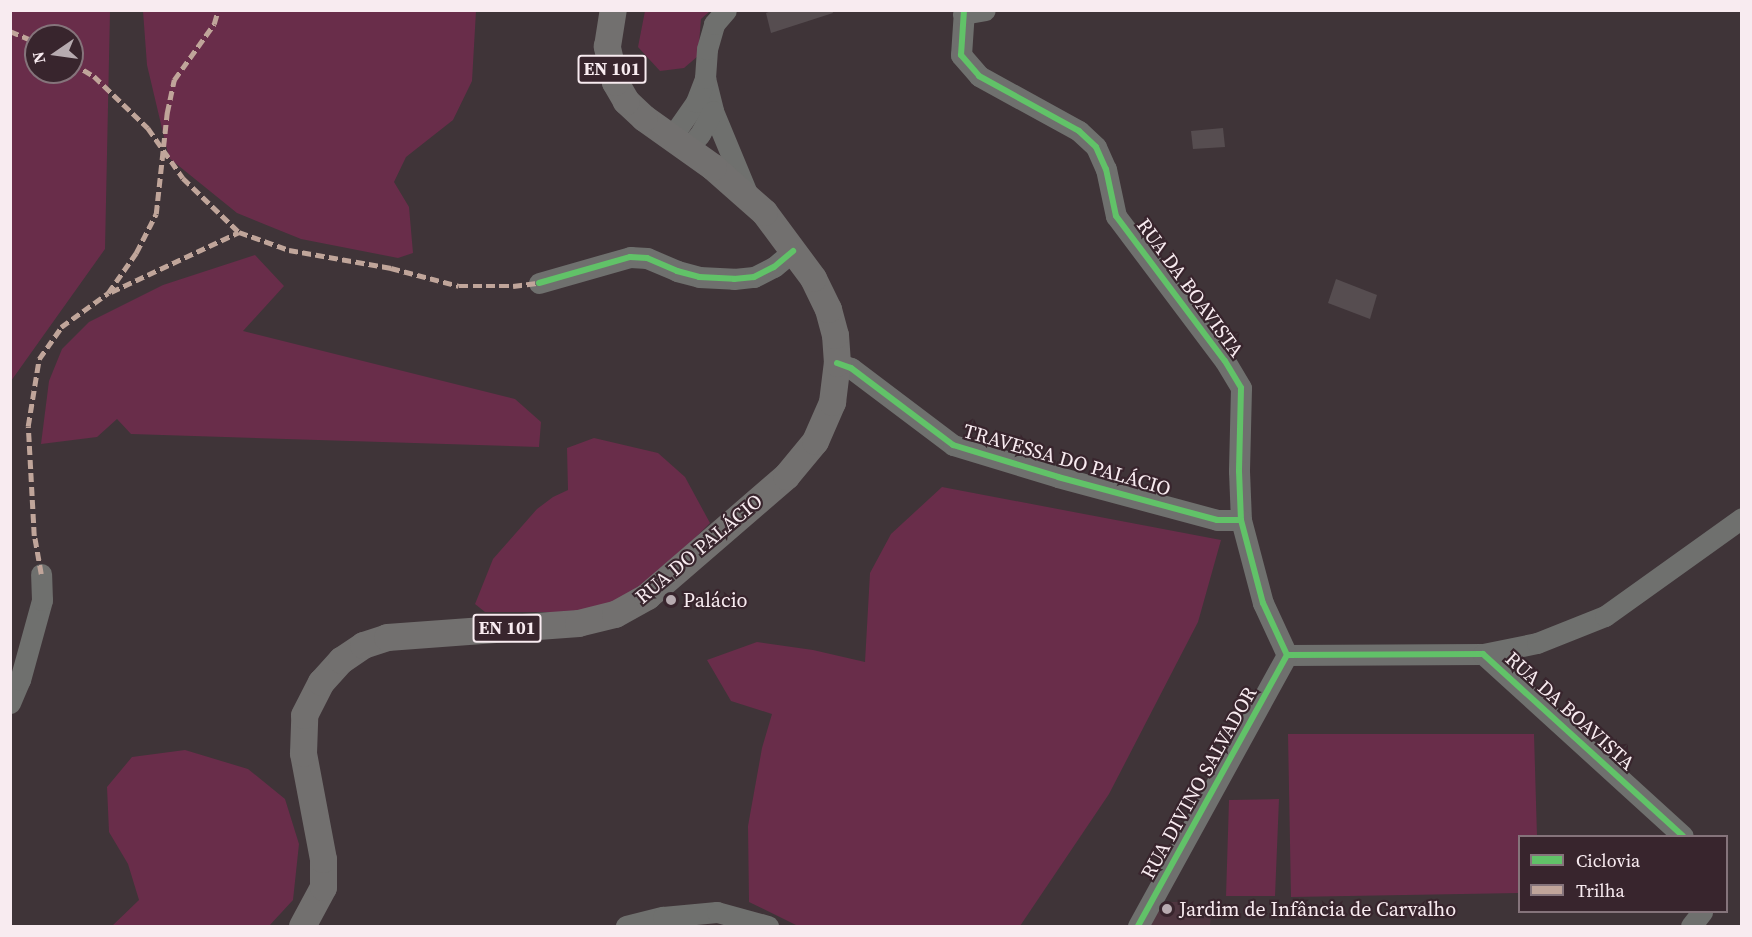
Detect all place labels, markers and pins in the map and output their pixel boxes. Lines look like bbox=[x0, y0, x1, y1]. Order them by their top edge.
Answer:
place label: Palácio bbox=[683, 588, 748, 612]
marker: Palácio bbox=[664, 593, 678, 607]
place label: Jardim de Infância de Carvalho bbox=[1179, 897, 1456, 921]
marker: Jardim de Infância de Carvalho bbox=[1160, 902, 1174, 916]

